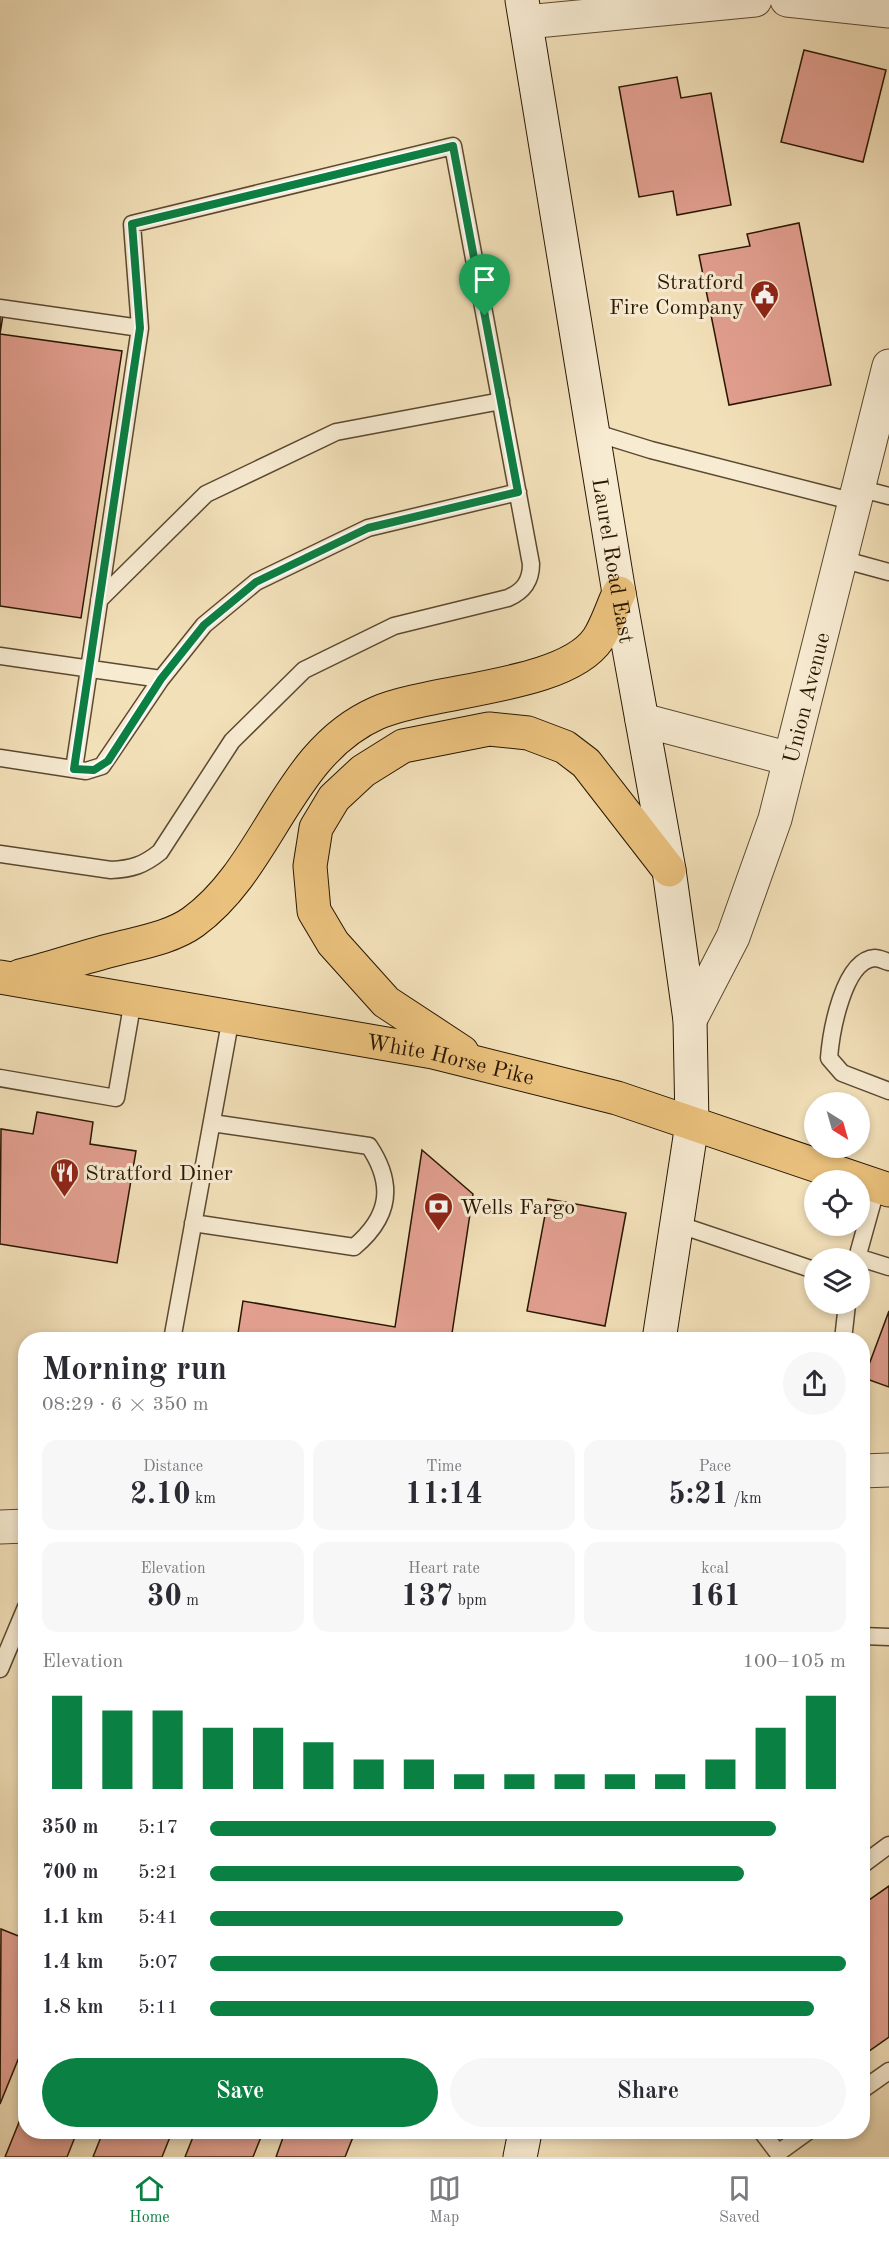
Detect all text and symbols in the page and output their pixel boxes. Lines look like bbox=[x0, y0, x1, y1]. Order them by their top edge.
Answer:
pin bbox=[459, 254, 510, 316]
icon: arrive bbox=[468, 263, 501, 296]
place label: Stratford Fire Company bbox=[609, 272, 744, 319]
public building icon: Stratford Fire Company bbox=[749, 278, 781, 320]
street label: Laurel Road East bbox=[587, 477, 637, 645]
street label: Union Avenue bbox=[781, 630, 835, 766]
street label: White Horse Pike bbox=[365, 1032, 536, 1090]
north arrow bbox=[804, 1092, 870, 1158]
map controls bbox=[804, 1092, 870, 1314]
restaurant icon: Stratford Diner bbox=[48, 1156, 80, 1198]
place label: Stratford Diner bbox=[85, 1163, 233, 1185]
button: locate bbox=[804, 1170, 870, 1236]
bank icon: Wells Fargo bbox=[423, 1190, 455, 1232]
place label: Wells Fargo bbox=[460, 1197, 575, 1219]
button: layers bbox=[804, 1248, 870, 1314]
button: share bbox=[783, 1352, 846, 1415]
text: Morning run bbox=[42, 1354, 227, 1387]
text: 08:29 · 6 × 350 m bbox=[42, 1395, 209, 1415]
text: Distance bbox=[143, 1459, 203, 1475]
text: Time bbox=[426, 1459, 462, 1475]
text: Pace bbox=[699, 1459, 731, 1475]
text: 2.10 bbox=[130, 1480, 191, 1510]
text: 11:14 bbox=[405, 1480, 483, 1510]
text: 5:21 bbox=[668, 1480, 729, 1510]
text: km bbox=[191, 1491, 216, 1507]
text: /km bbox=[729, 1491, 762, 1507]
text: Elevation bbox=[140, 1561, 206, 1577]
text: Heart rate bbox=[408, 1561, 480, 1577]
text: kcal bbox=[701, 1561, 729, 1577]
text: 30 bbox=[147, 1582, 182, 1612]
text: 137 bbox=[401, 1582, 453, 1612]
text: 161 bbox=[689, 1582, 741, 1612]
text: m bbox=[182, 1593, 199, 1609]
text: bpm bbox=[453, 1593, 487, 1609]
text: Elevation bbox=[42, 1652, 123, 1672]
text: 100–105 m bbox=[743, 1652, 846, 1672]
text: 350 m bbox=[42, 1818, 98, 1838]
text: 5:17 bbox=[138, 1818, 178, 1838]
text: 700 m bbox=[42, 1863, 98, 1883]
text: 5:21 bbox=[138, 1863, 178, 1883]
text: 1.1 km bbox=[42, 1908, 104, 1928]
text: 5:41 bbox=[138, 1908, 178, 1928]
text: 1.4 km bbox=[42, 1953, 104, 1973]
text: 5:07 bbox=[138, 1953, 178, 1973]
text: 1.8 km bbox=[42, 1998, 104, 2018]
text: 5:11 bbox=[138, 1998, 178, 2018]
button: Save bbox=[42, 2058, 438, 2127]
button: Share bbox=[450, 2058, 846, 2127]
tab: Home bbox=[129, 2172, 170, 2228]
tab: Map bbox=[428, 2172, 461, 2228]
tab: Saved bbox=[719, 2172, 760, 2228]

